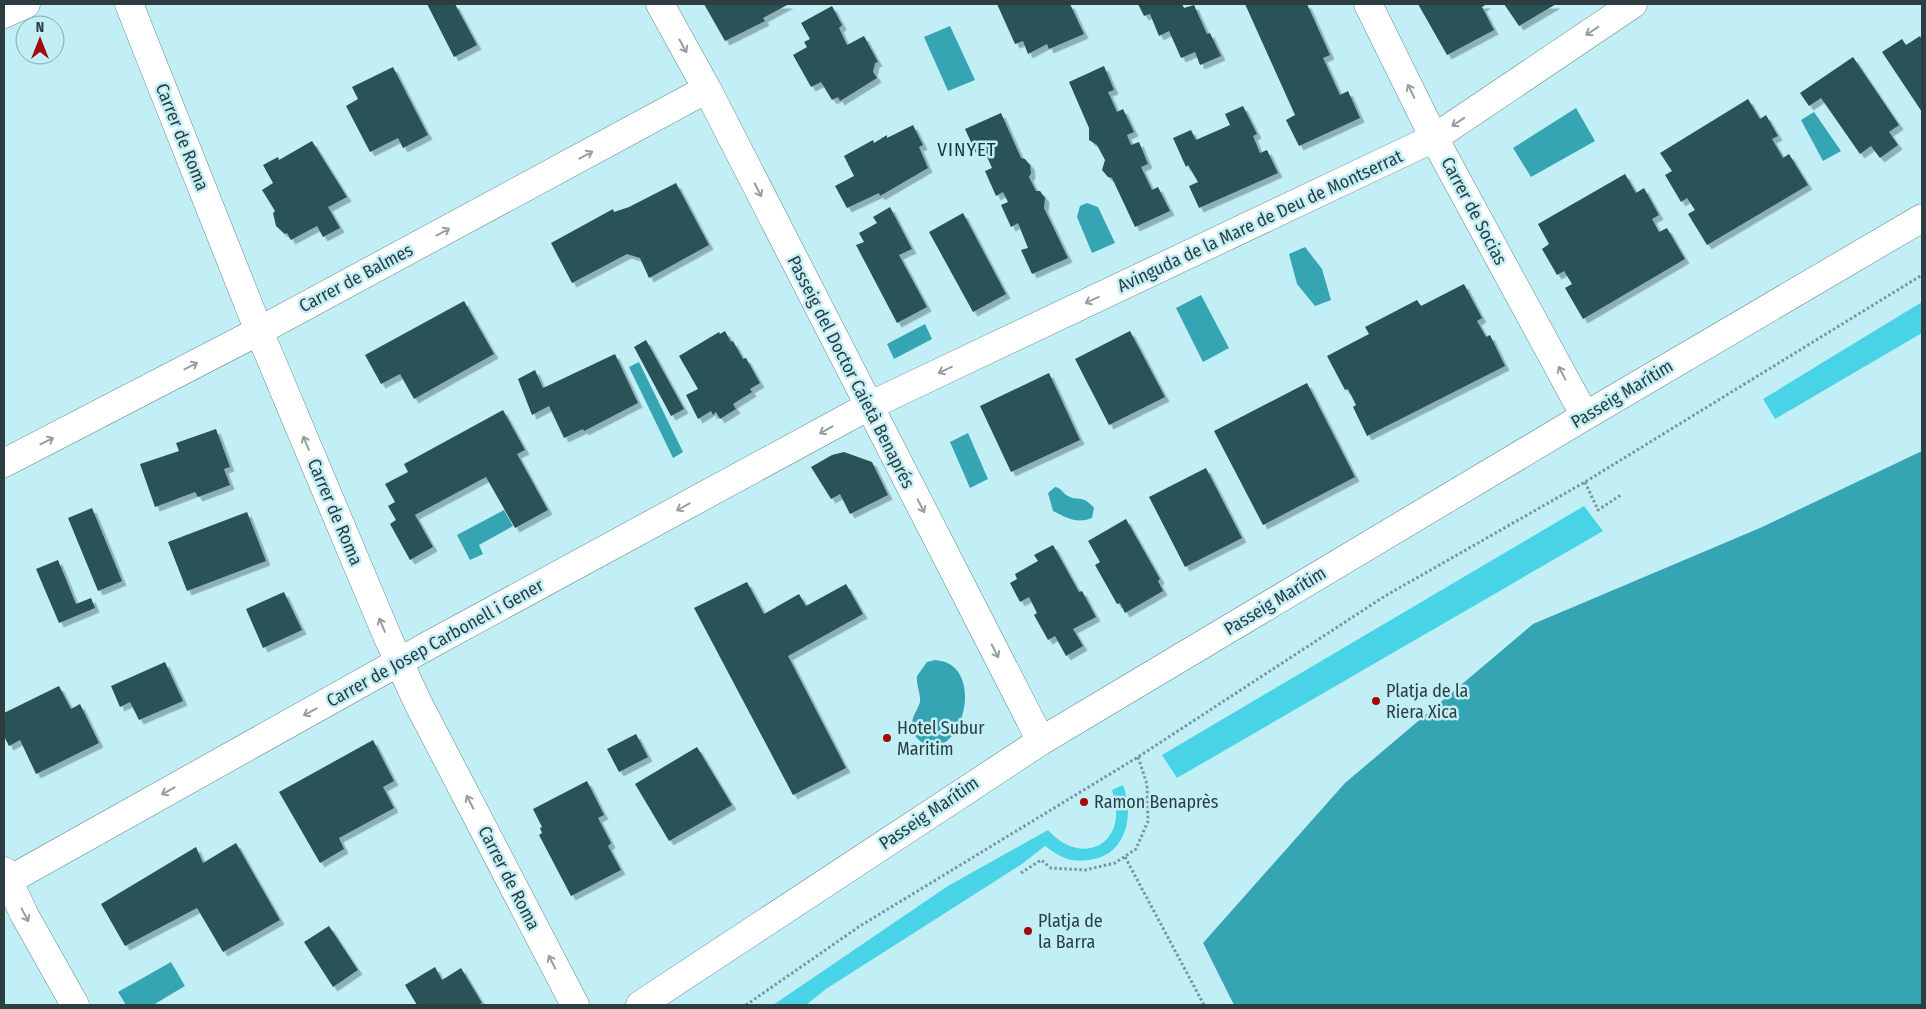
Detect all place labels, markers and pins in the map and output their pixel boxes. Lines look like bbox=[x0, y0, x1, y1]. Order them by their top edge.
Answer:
place label: Platja de la Riera Xica bbox=[1386, 680, 1469, 723]
marker: Platja de la Riera Xica bbox=[1370, 695, 1382, 707]
place label: Hotel Subur Maritim bbox=[897, 717, 985, 760]
marker: Hotel Subur Maritim bbox=[881, 732, 893, 744]
place label: Ramon Benaprès bbox=[1094, 791, 1219, 813]
marker: Ramon Benaprès bbox=[1078, 796, 1090, 808]
place label: Platja de la Barra bbox=[1038, 910, 1103, 953]
marker: Platja de la Barra bbox=[1022, 925, 1034, 937]

